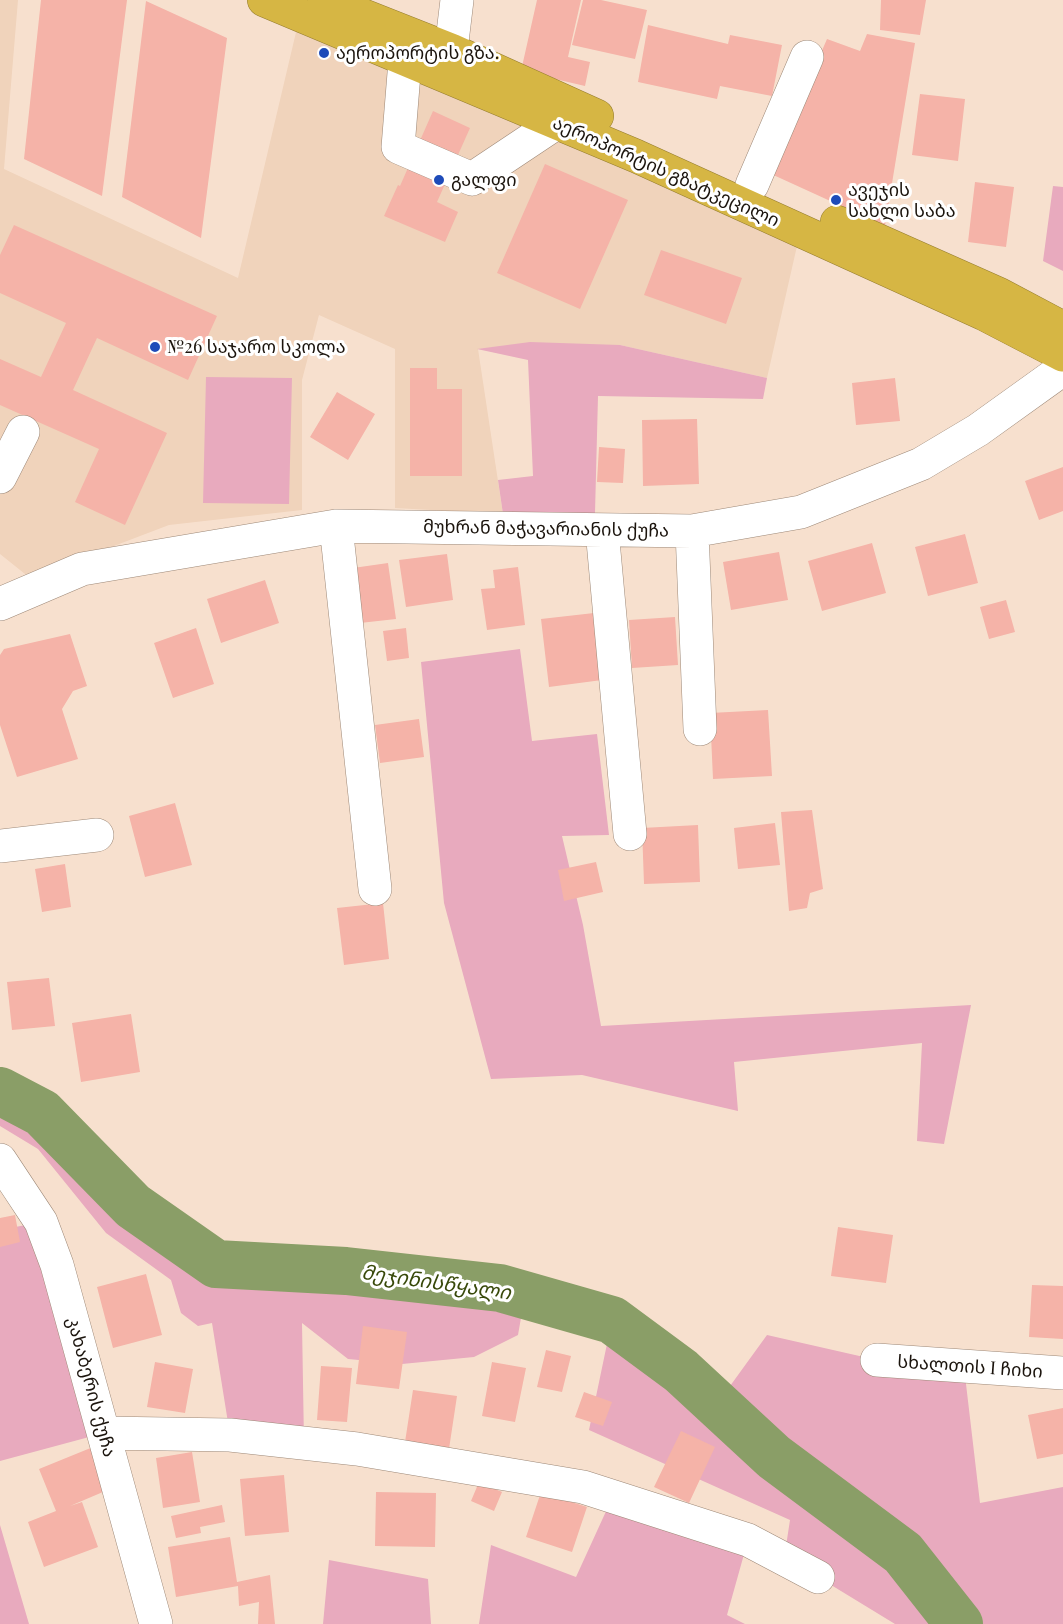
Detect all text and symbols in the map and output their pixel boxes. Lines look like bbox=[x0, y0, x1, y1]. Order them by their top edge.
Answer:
place label: აეროპორტის გზა. bbox=[336, 42, 499, 64]
marker: აეროპორტის გზა. bbox=[317, 46, 331, 60]
street label: აეროპორტის გზატკეცილი bbox=[549, 112, 783, 232]
place label: გალფი bbox=[451, 169, 517, 191]
marker: გალფი bbox=[432, 173, 446, 187]
place label: ავეჯის სახლი საბა bbox=[848, 179, 956, 222]
marker: ავეჯის სახლი საბა bbox=[829, 193, 843, 207]
place label: №26 საჯარო სკოლა bbox=[167, 336, 346, 358]
marker: №26 საჯარო სკოლა bbox=[148, 340, 162, 354]
street label: მუხრან მაჭავარიანის ქუჩა bbox=[423, 516, 669, 542]
water label: მეჯინისწყალი bbox=[360, 1261, 512, 1305]
street label: კახაბერის ქუჩა bbox=[62, 1314, 120, 1460]
street label: სხალთის I ჩიხი bbox=[897, 1351, 1043, 1383]

